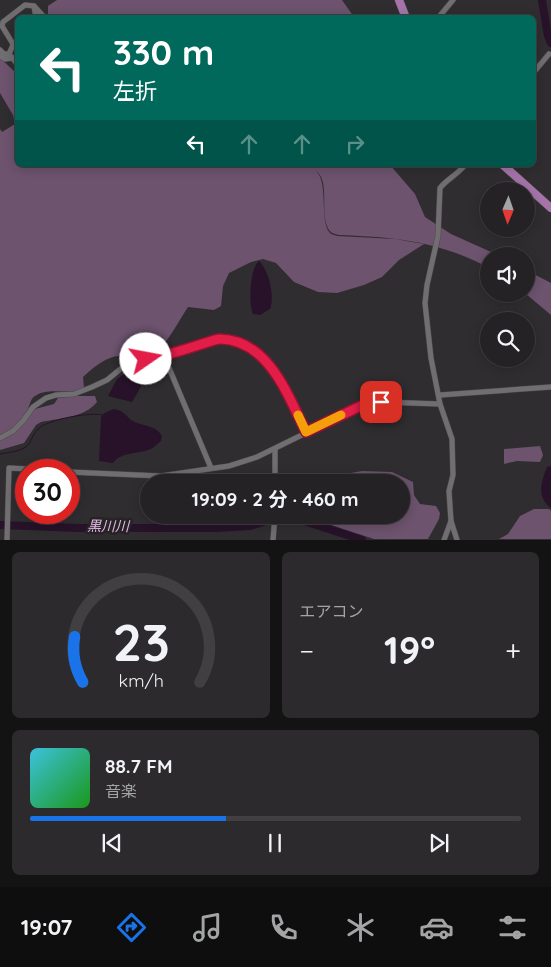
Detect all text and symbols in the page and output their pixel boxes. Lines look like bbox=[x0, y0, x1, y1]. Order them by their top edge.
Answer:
text: 330 m bbox=[113, 30, 214, 74]
icon: left bbox=[30, 35, 95, 100]
text: 左折 bbox=[113, 77, 157, 105]
icon: left bbox=[182, 130, 210, 158]
icon: ahead bbox=[235, 130, 263, 158]
icon: ahead bbox=[288, 130, 316, 158]
icon: right bbox=[341, 130, 369, 158]
north arrow bbox=[480, 182, 535, 238]
map controls bbox=[480, 182, 535, 367]
button: sound bbox=[480, 247, 535, 302]
button: search bbox=[480, 312, 535, 367]
position arrow bbox=[119, 332, 171, 384]
pin bbox=[360, 381, 402, 423]
icon: arrive bbox=[367, 388, 395, 416]
speed limit sign: 30 bbox=[15, 459, 80, 524]
text: 19:09 · 2 分 · 460 m bbox=[192, 487, 358, 511]
water label: 黒川川 bbox=[87, 517, 131, 535]
text: エアコン bbox=[300, 601, 364, 621]
text: 23 bbox=[112, 609, 170, 674]
text: 19° bbox=[384, 626, 435, 674]
text: − bbox=[300, 633, 314, 668]
text: + bbox=[505, 633, 521, 668]
text: km/h bbox=[118, 669, 163, 691]
text: 88.7 FM bbox=[105, 754, 173, 778]
text: 音楽 bbox=[105, 781, 137, 801]
icon: previous bbox=[98, 829, 126, 857]
icon: pause bbox=[261, 829, 289, 857]
icon: next bbox=[425, 829, 453, 857]
icon: directions bbox=[114, 910, 149, 945]
icon: music bbox=[190, 910, 225, 945]
icon: phone bbox=[266, 910, 301, 945]
icon: climate bbox=[343, 910, 378, 945]
icon: car bbox=[419, 910, 454, 945]
icon: filters bbox=[495, 910, 530, 945]
text: 19:07 bbox=[21, 913, 72, 941]

